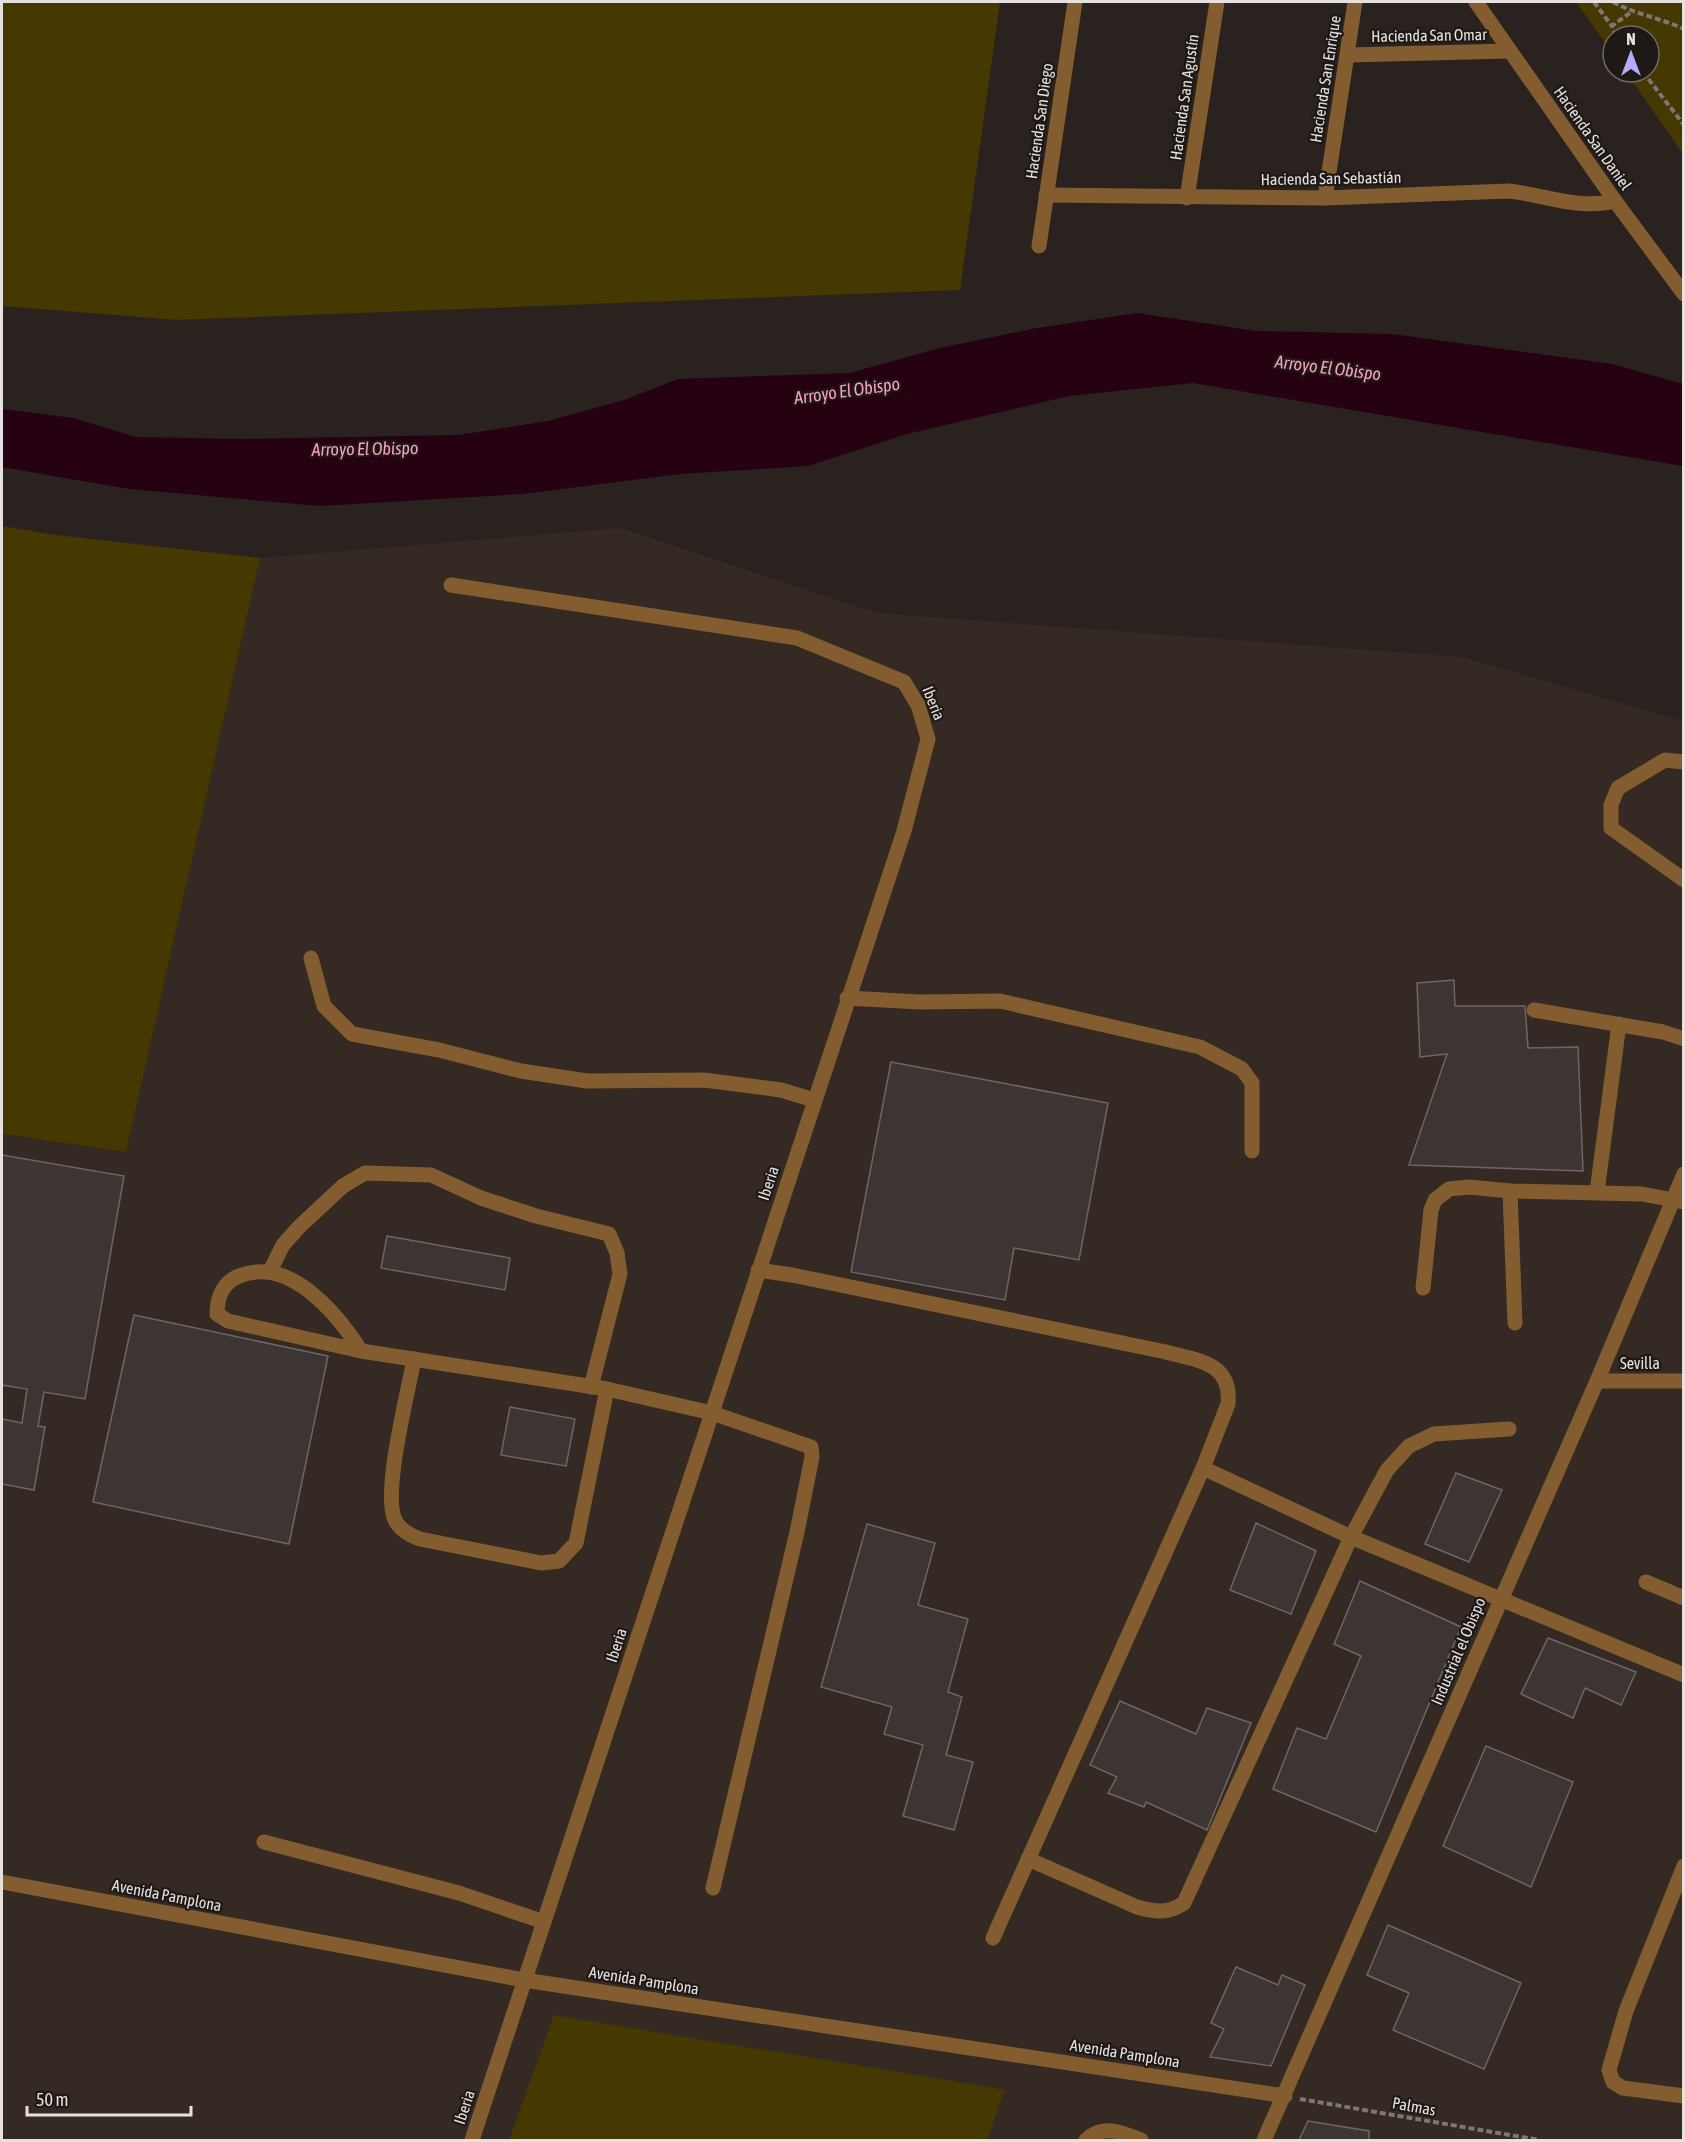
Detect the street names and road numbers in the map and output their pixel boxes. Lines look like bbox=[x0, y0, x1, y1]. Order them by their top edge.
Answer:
street label: Hacienda San Enrique bbox=[1306, 14, 1345, 144]
street label: Hacienda San Omar bbox=[1371, 25, 1487, 45]
street label: Hacienda San Agustín bbox=[1166, 33, 1203, 161]
street label: Hacienda San Diego bbox=[1022, 62, 1057, 180]
street label: Hacienda San Daniel bbox=[1551, 83, 1636, 194]
street label: Hacienda San Sebastián bbox=[1260, 168, 1402, 188]
street label: Iberia bbox=[919, 684, 949, 722]
street label: Iberia bbox=[754, 1164, 782, 1202]
street label: Sevilla bbox=[1620, 1354, 1660, 1372]
street label: Industrial el Obispo bbox=[1427, 1595, 1490, 1708]
street label: Iberia bbox=[602, 1626, 630, 1664]
street label: Avenida Pamplona bbox=[111, 1876, 223, 1915]
street label: Avenida Pamplona bbox=[588, 1962, 700, 1999]
street label: Avenida Pamplona bbox=[1069, 2035, 1181, 2072]
street label: Iberia bbox=[450, 2088, 478, 2126]
street label: Palmas bbox=[1391, 2093, 1437, 2119]

